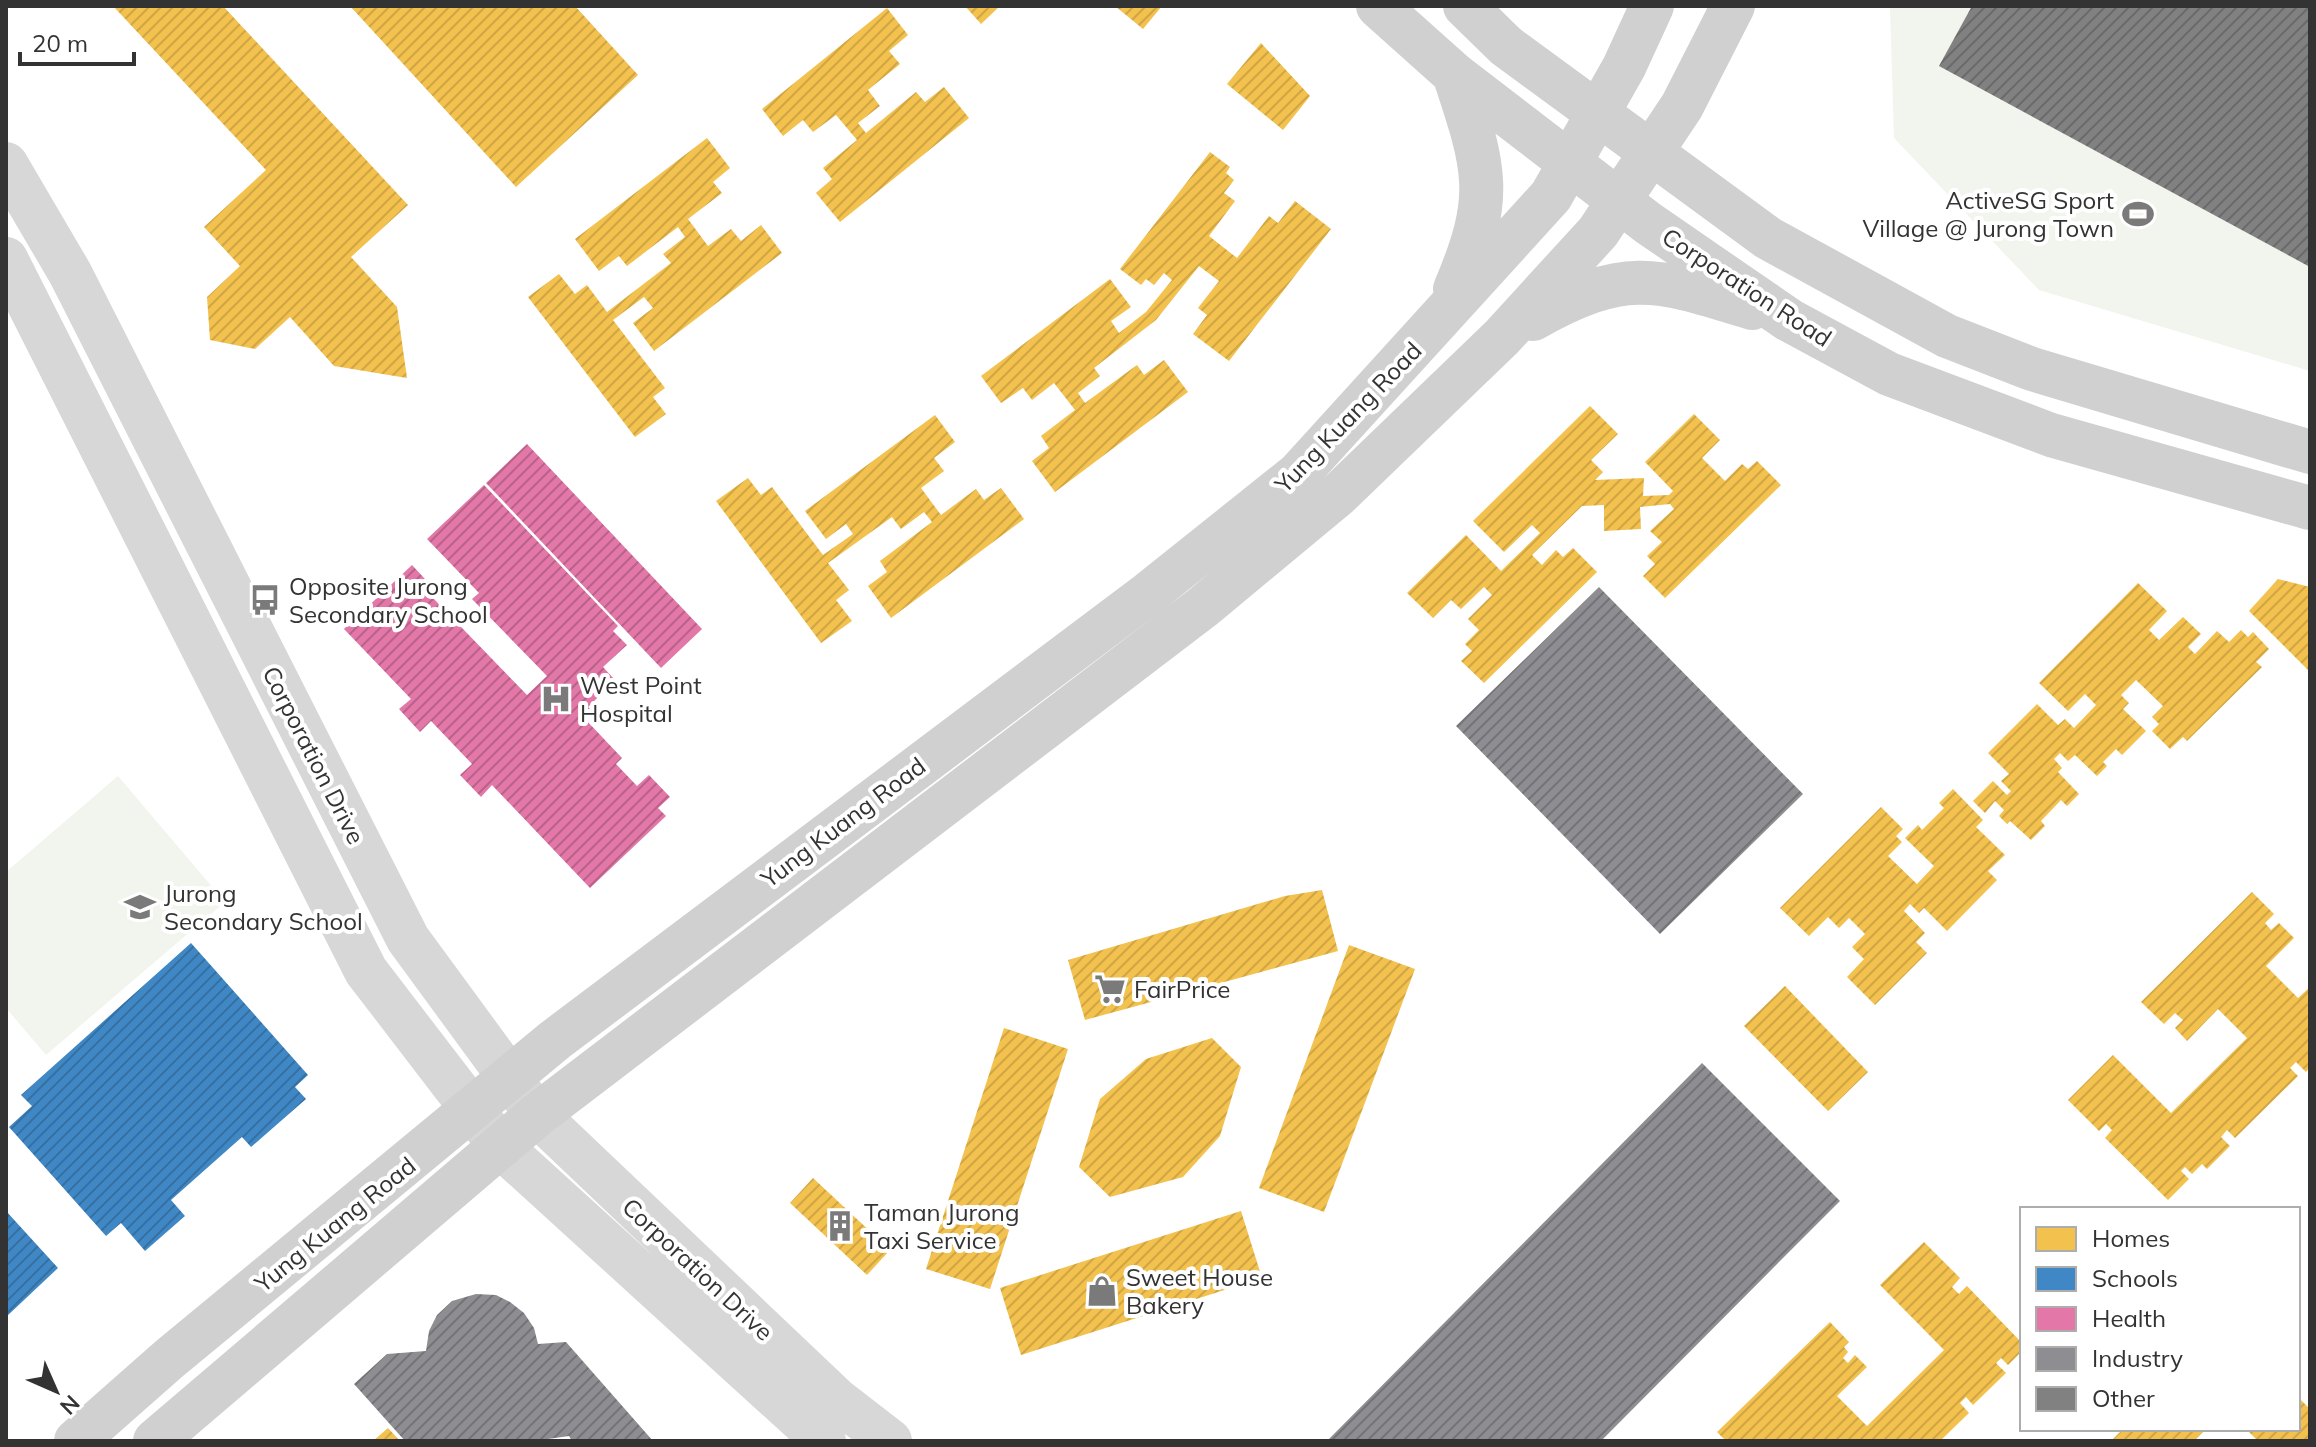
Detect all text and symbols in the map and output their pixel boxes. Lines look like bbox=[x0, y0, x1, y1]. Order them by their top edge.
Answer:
scale bar bbox=[20, 16, 134, 66]
text: 20 m bbox=[32, 28, 88, 58]
place label: ActiveSG Sport Village @ Jurong Town bbox=[1862, 185, 2114, 243]
sports icon: ActiveSG Sport Village @ Jurong Town bbox=[2121, 197, 2155, 231]
street label: Corporation Road bbox=[1657, 221, 1837, 353]
street label: Yung Kuang Road bbox=[1268, 335, 1428, 499]
place label: Opposite Jurong Secondary School bbox=[289, 571, 488, 629]
bus stop icon: Opposite Jurong Secondary School bbox=[248, 583, 282, 617]
street label: Corporation Drive bbox=[256, 661, 372, 849]
place label: West Point Hospital bbox=[580, 670, 702, 728]
hospital icon: West Point Hospital bbox=[539, 682, 573, 716]
street label: Yung Kuang Road bbox=[754, 750, 931, 894]
place label: Jurong Secondary School bbox=[164, 878, 363, 936]
school or university icon: Jurong Secondary School bbox=[123, 890, 157, 924]
supermarket icon: FairPrice bbox=[1093, 972, 1127, 1006]
place label: FairPrice bbox=[1134, 974, 1230, 1004]
street label: Yung Kuang Road bbox=[248, 1150, 422, 1299]
street label: Corporation Drive bbox=[616, 1191, 780, 1347]
place label: Taman Jurong Taxi Service bbox=[864, 1197, 1019, 1255]
legend bbox=[2020, 1207, 2300, 1431]
building icon: Taman Jurong Taxi Service bbox=[823, 1209, 857, 1243]
text: Homes bbox=[2092, 1223, 2170, 1253]
place label: Sweet House Bakery bbox=[1126, 1262, 1273, 1320]
text: Schools bbox=[2092, 1263, 2178, 1293]
shop icon: Sweet House Bakery bbox=[1085, 1274, 1119, 1308]
text: Health bbox=[2092, 1303, 2166, 1333]
text: Industry bbox=[2092, 1343, 2183, 1373]
north arrow bbox=[16, 1351, 96, 1431]
text: Other bbox=[2092, 1383, 2155, 1413]
text: N bbox=[54, 1389, 86, 1421]

